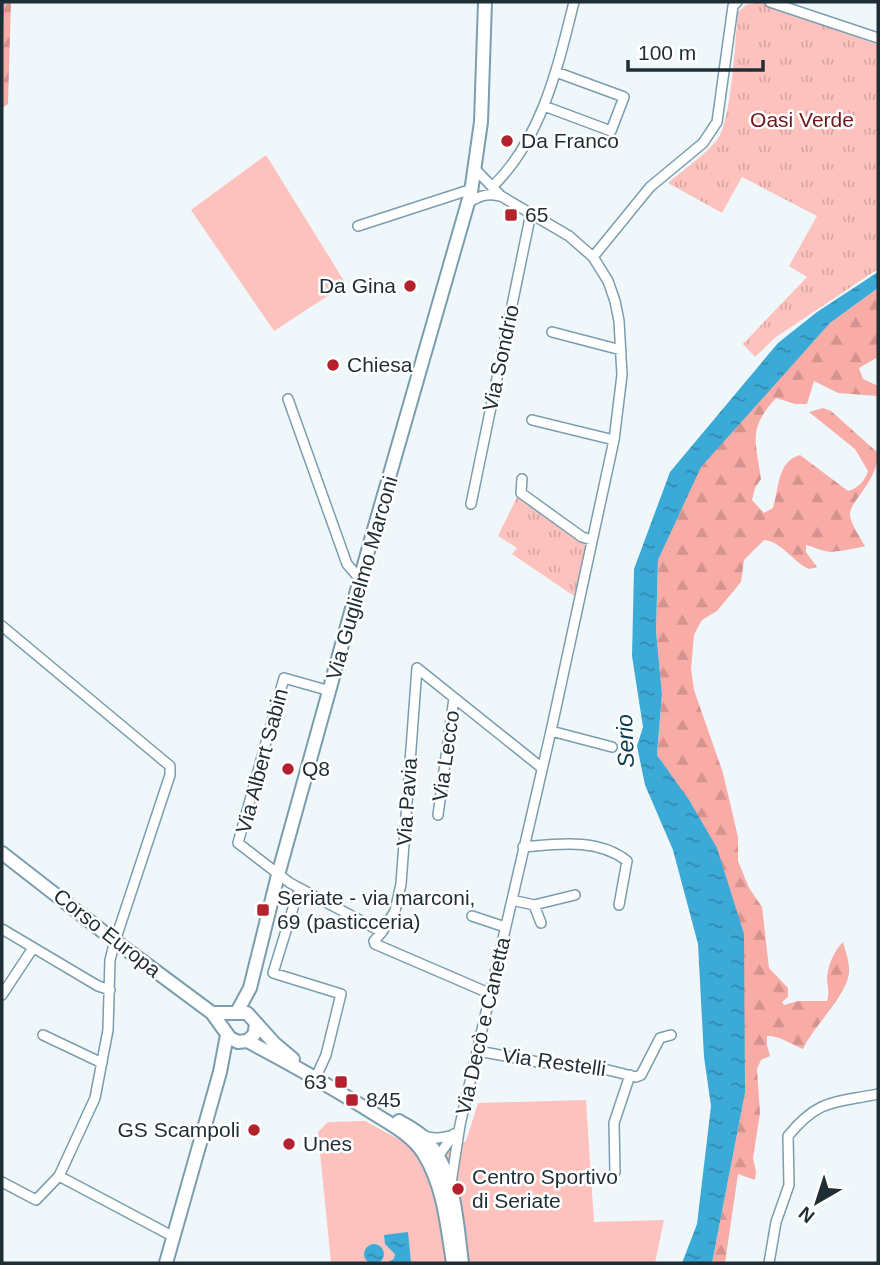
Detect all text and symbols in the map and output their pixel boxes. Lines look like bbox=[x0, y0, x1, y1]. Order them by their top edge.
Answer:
scale bar bbox=[628, 28, 763, 72]
text: 100 m bbox=[638, 41, 696, 64]
park label: Oasi Verde bbox=[750, 108, 854, 131]
place label: Da Franco bbox=[521, 129, 619, 152]
marker: Da Franco bbox=[499, 133, 515, 149]
place label: 65 bbox=[525, 203, 548, 226]
marker: 65 bbox=[503, 207, 519, 223]
place label: Da Gina bbox=[319, 274, 396, 297]
marker: Da Gina bbox=[402, 278, 418, 294]
street label: Via Sondrio bbox=[478, 303, 523, 413]
place label: Chiesa bbox=[347, 353, 413, 376]
marker: Chiesa bbox=[325, 357, 341, 373]
street label: Via Guglielmo Marconi bbox=[321, 473, 402, 682]
street label: Via Albert Sabin bbox=[231, 686, 292, 836]
street label: Via Lecco bbox=[428, 709, 463, 803]
water label: Serio bbox=[611, 714, 639, 768]
place label: Q8 bbox=[302, 757, 330, 780]
street label: Via Pavia bbox=[392, 757, 421, 847]
marker: Q8 bbox=[280, 761, 296, 777]
street label: Corso Europa bbox=[49, 884, 166, 982]
place label: Seriate - via marconi, 69 (pasticceria) bbox=[277, 886, 475, 933]
marker: Seriate - via marconi, 69 (pasticceria) bbox=[255, 902, 271, 918]
street label: Via Decò e Canetta bbox=[451, 934, 514, 1117]
street label: Via Restelli bbox=[501, 1043, 607, 1080]
place label: 63 bbox=[304, 1070, 327, 1093]
marker: 63 bbox=[333, 1074, 349, 1090]
place label: 845 bbox=[366, 1088, 401, 1111]
marker: 845 bbox=[344, 1092, 360, 1108]
place label: GS Scampoli bbox=[117, 1118, 240, 1141]
marker: GS Scampoli bbox=[246, 1122, 262, 1138]
place label: Unes bbox=[303, 1132, 352, 1155]
marker: Unes bbox=[281, 1136, 297, 1152]
place label: Centro Sportivo di Seriate bbox=[472, 1165, 618, 1212]
north arrow bbox=[782, 1167, 852, 1237]
marker: Centro Sportivo di Seriate bbox=[450, 1181, 466, 1197]
text: N bbox=[795, 1202, 819, 1227]

